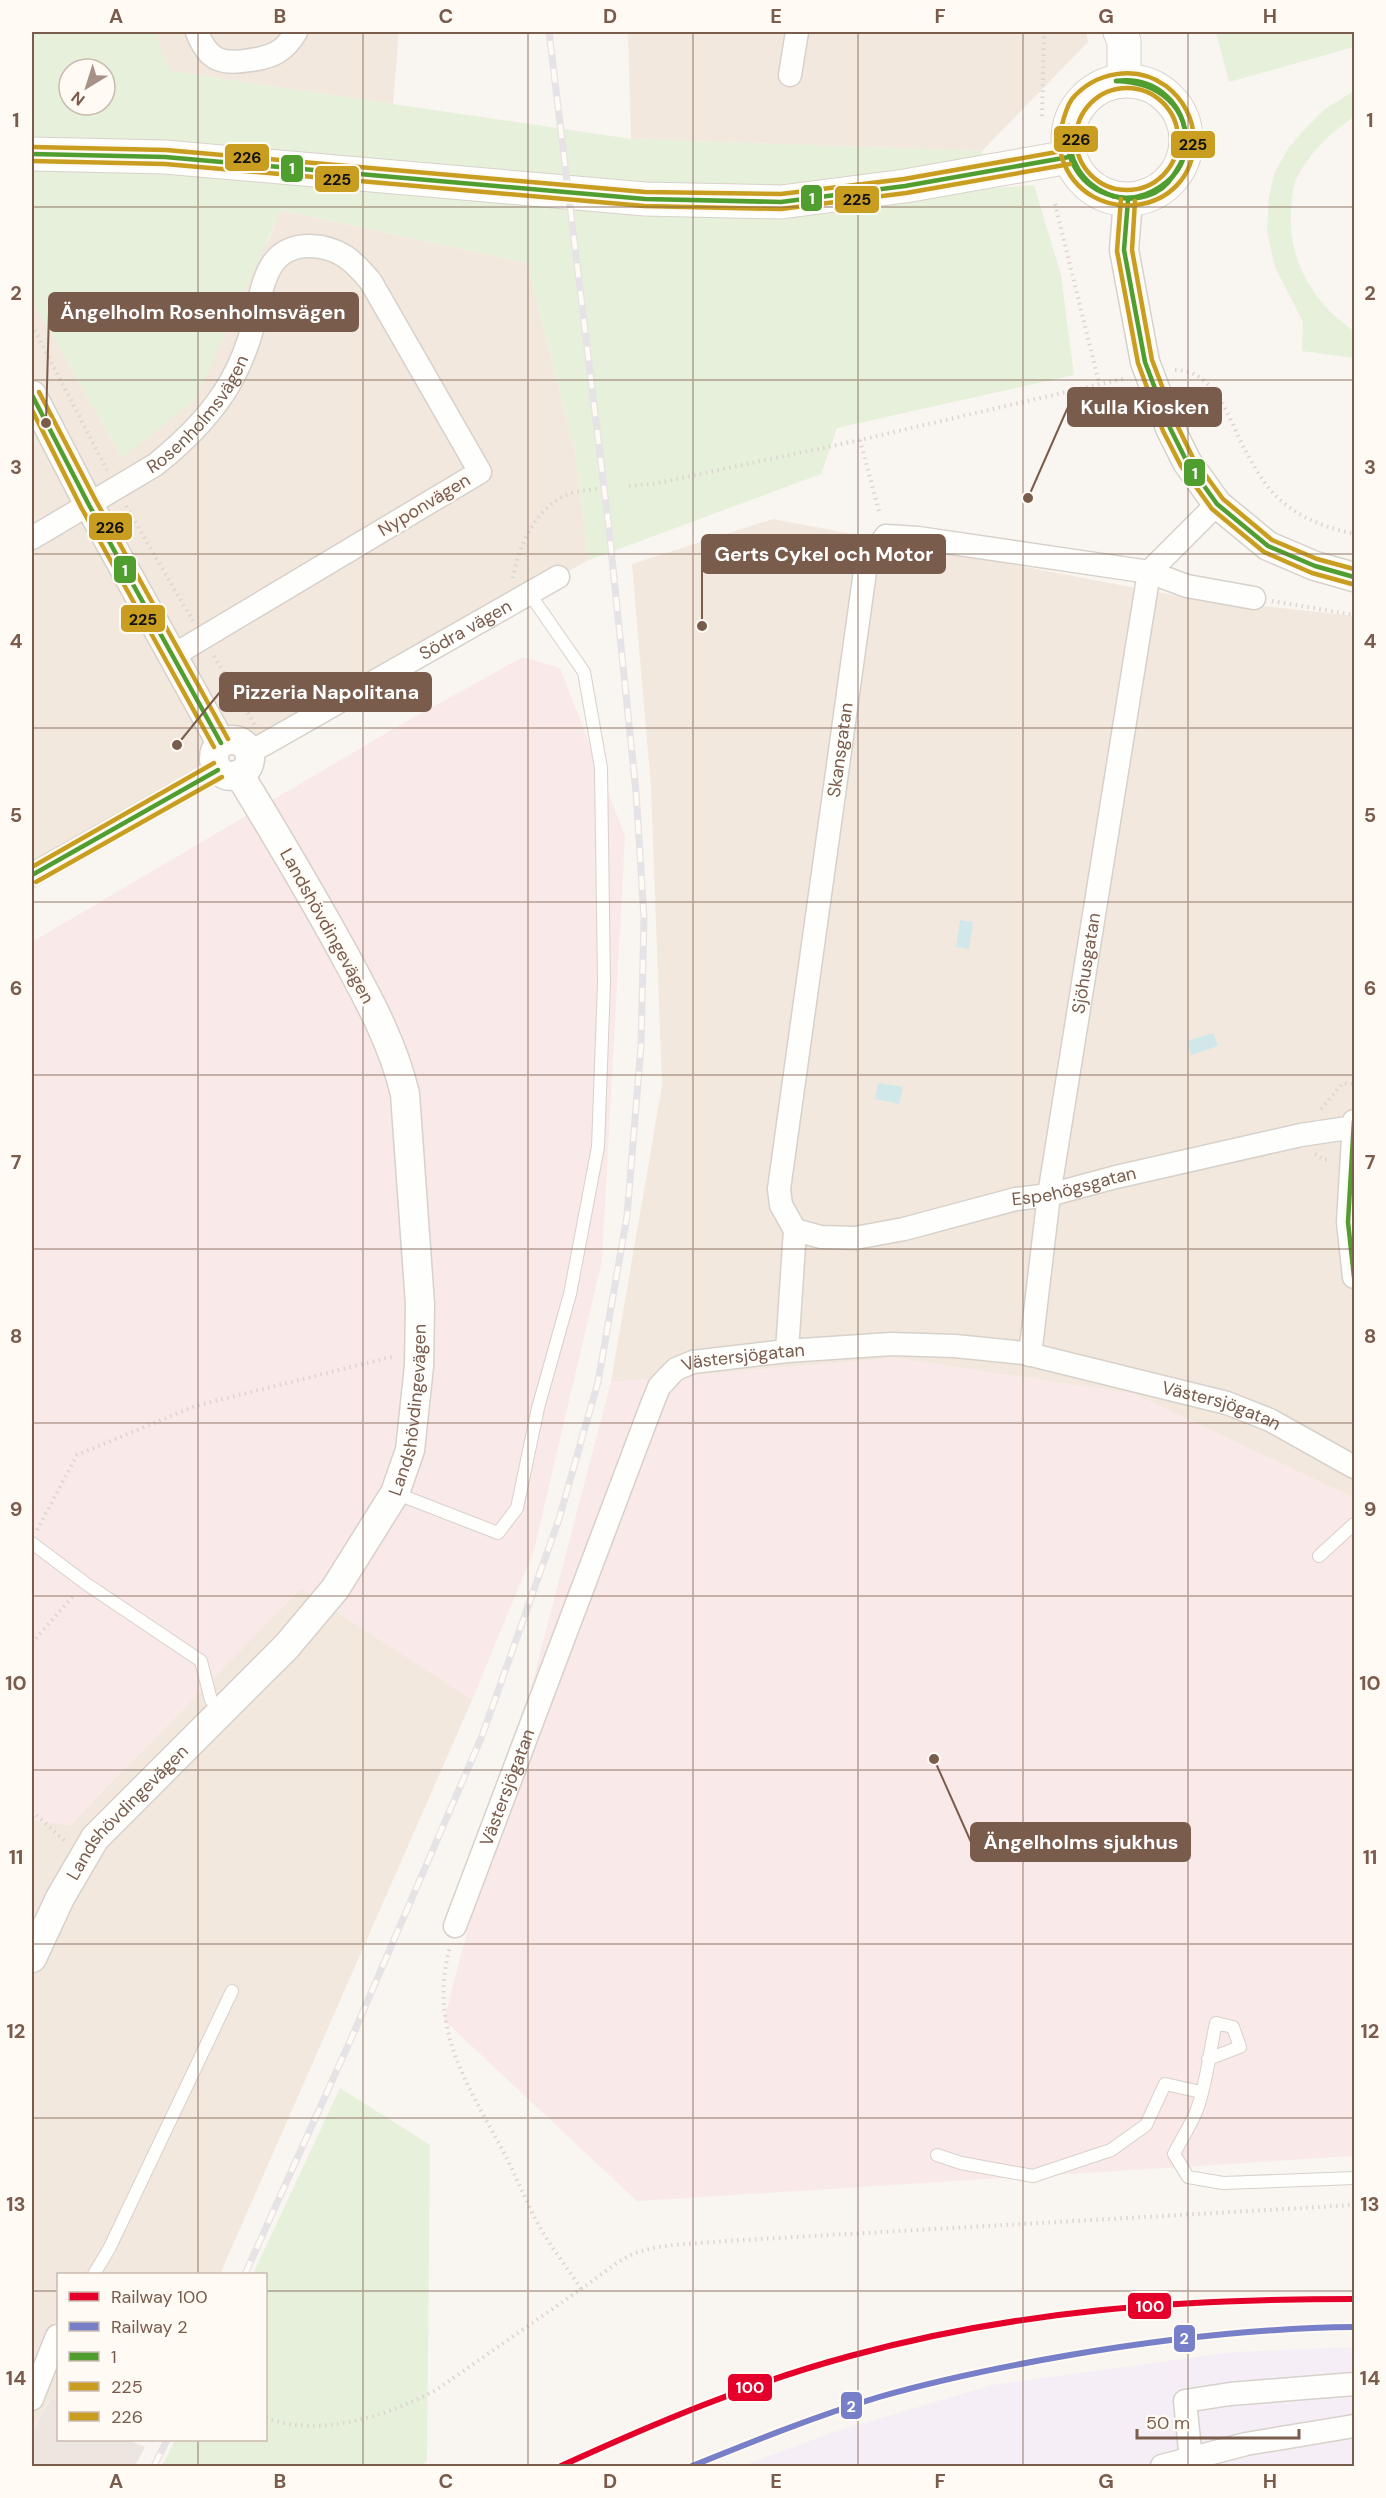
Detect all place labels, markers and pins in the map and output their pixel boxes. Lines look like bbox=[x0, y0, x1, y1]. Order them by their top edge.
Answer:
callout: Ängelholm Rosenholmsvägen bbox=[49, 293, 358, 331]
callout: Kulla Kiosken bbox=[1068, 388, 1221, 426]
callout: Gerts Cykel och Motor bbox=[702, 535, 945, 573]
callout: Pizzeria Napolitana bbox=[220, 673, 431, 711]
callout: Ängelholms sjukhus bbox=[971, 1823, 1190, 1861]

